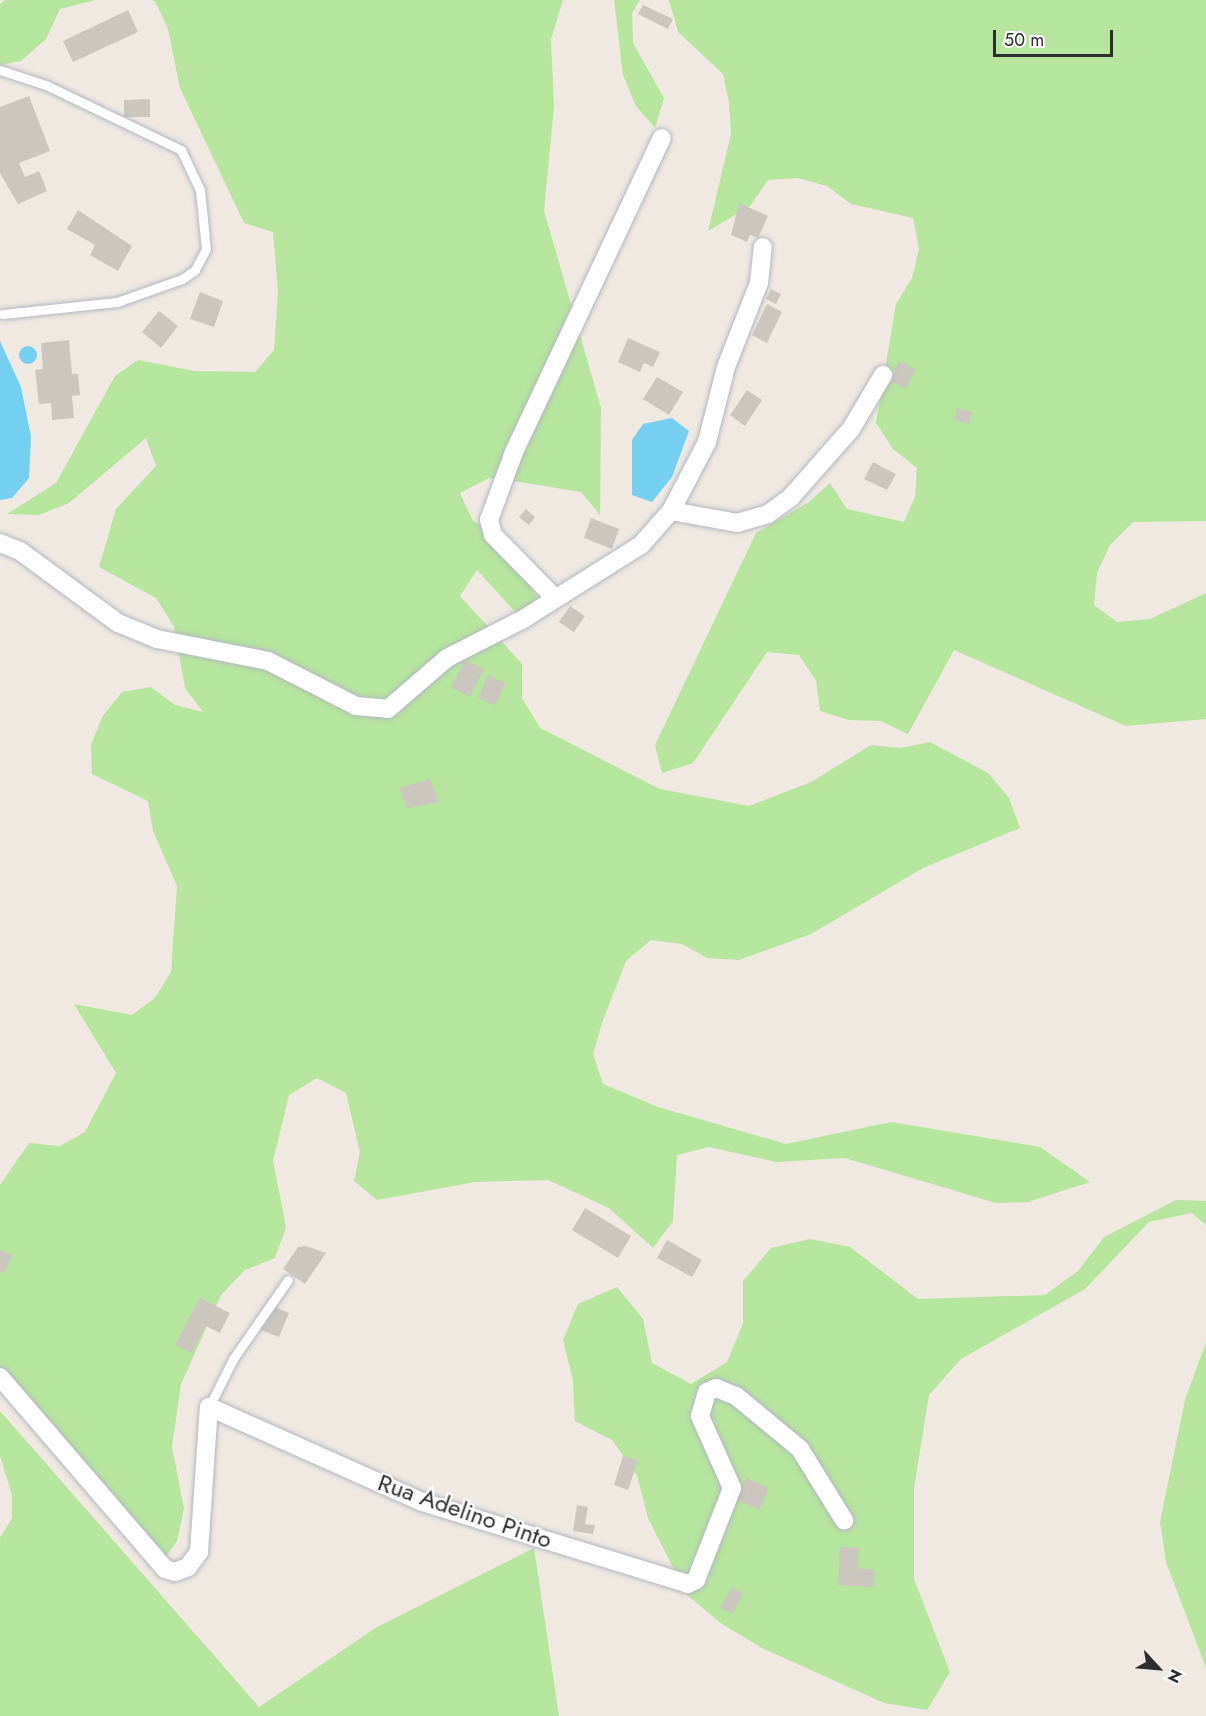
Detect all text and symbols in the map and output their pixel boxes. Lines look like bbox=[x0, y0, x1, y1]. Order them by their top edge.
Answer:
scale bar bbox=[996, 18, 1116, 56]
text: 50 m bbox=[1004, 27, 1044, 53]
street label: Rua Adelino Pinto bbox=[374, 1468, 556, 1554]
north arrow bbox=[1128, 1638, 1188, 1698]
text: N bbox=[1162, 1665, 1188, 1687]

